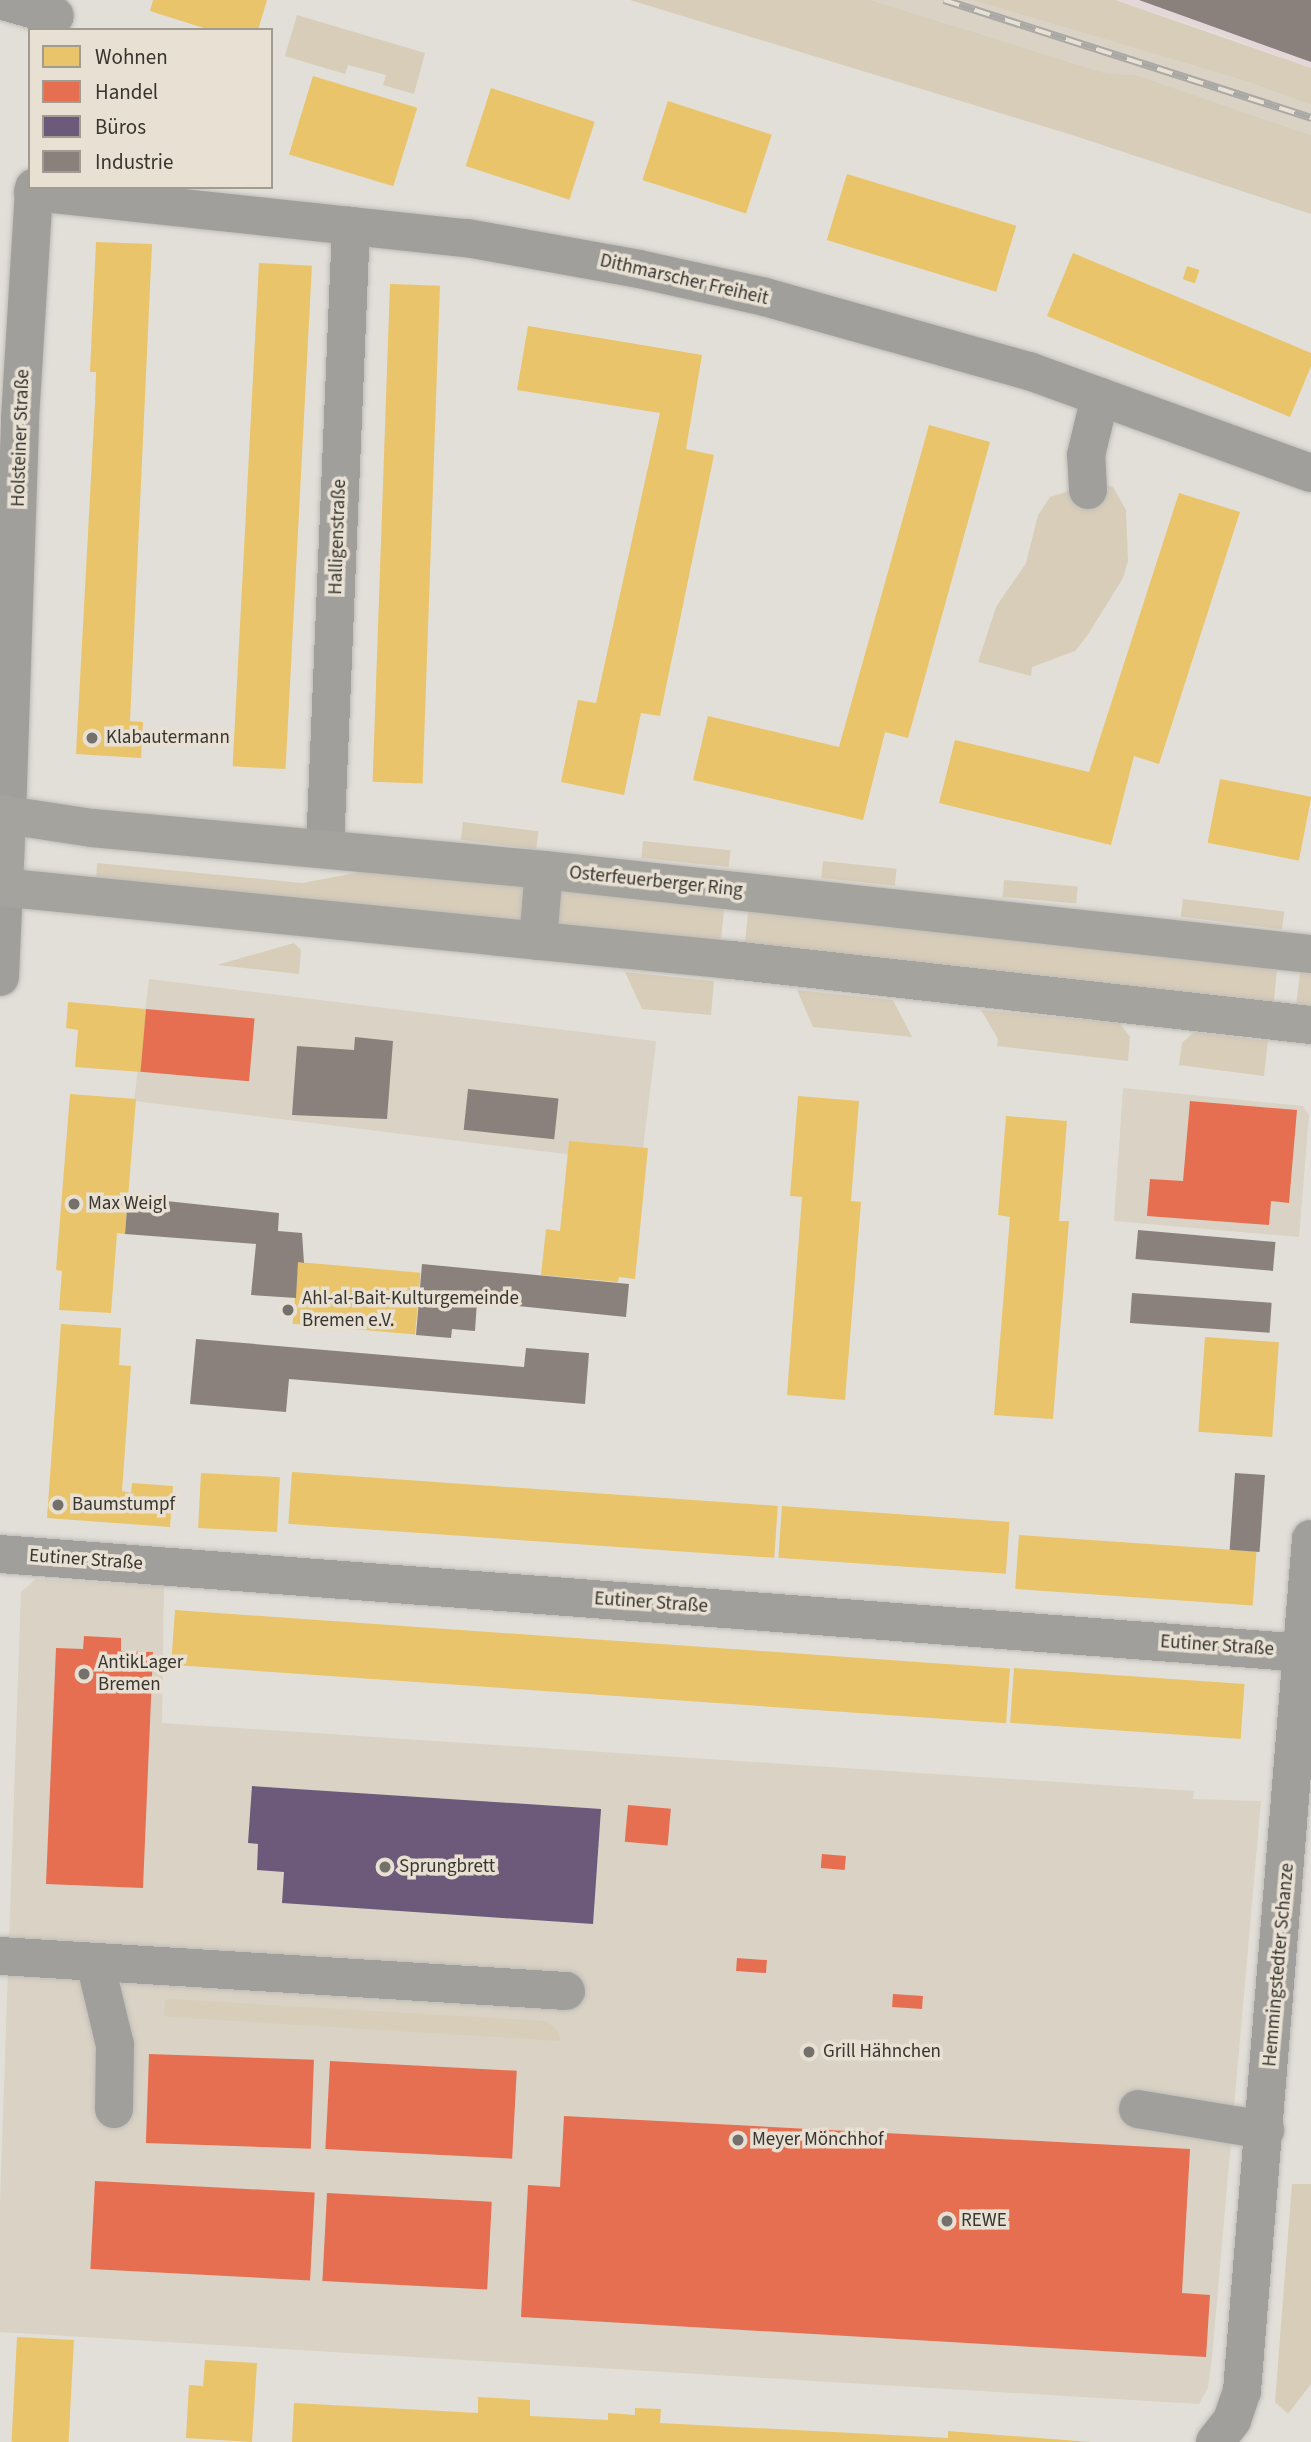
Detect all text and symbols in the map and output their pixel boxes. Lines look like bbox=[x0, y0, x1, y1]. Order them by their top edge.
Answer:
legend bbox=[28, 28, 273, 189]
text: Wohnen bbox=[95, 42, 168, 72]
text: Handel bbox=[95, 77, 158, 107]
text: Büros bbox=[95, 112, 146, 142]
text: Industrie bbox=[95, 147, 173, 177]
street label: Dithmarscher Freiheit bbox=[598, 250, 770, 310]
street label: Holsteiner Straße bbox=[7, 369, 35, 507]
street label: Halligenstraße bbox=[325, 479, 351, 595]
place label: Klabautermann bbox=[106, 727, 230, 749]
marker: Klabautermann bbox=[84, 730, 100, 746]
street label: Osterfeuerberger Ring bbox=[568, 862, 744, 902]
place label: Max Weigl bbox=[88, 1193, 167, 1215]
marker: Max Weigl bbox=[66, 1196, 82, 1212]
place label: Ahl-al-Bait-Kulturgemeinde Bremen e.V. bbox=[302, 1288, 519, 1332]
marker: Ahl-al-Bait-Kulturgemeinde Bremen e.V. bbox=[280, 1302, 296, 1318]
place label: Baumstumpf bbox=[72, 1494, 175, 1516]
marker: Baumstumpf bbox=[50, 1497, 66, 1513]
street label: Eutiner Straße bbox=[28, 1545, 144, 1575]
street label: Eutiner Straße bbox=[593, 1588, 709, 1618]
street label: Eutiner Straße bbox=[1159, 1631, 1275, 1661]
place label: AntikLager Bremen bbox=[98, 1652, 183, 1696]
marker: AntikLager Bremen bbox=[76, 1666, 92, 1682]
place label: Sprungbrett bbox=[399, 1856, 495, 1878]
marker: Sprungbrett bbox=[377, 1859, 393, 1875]
street label: Hemmingstedter Schanze bbox=[1259, 1862, 1299, 2068]
place label: Grill Hähnchen bbox=[823, 2041, 941, 2063]
marker: Grill Hähnchen bbox=[801, 2044, 817, 2060]
place label: Meyer Mönchhof bbox=[752, 2129, 884, 2151]
marker: Meyer Mönchhof bbox=[730, 2132, 746, 2148]
place label: REWE bbox=[961, 2210, 1007, 2232]
marker: REWE bbox=[939, 2213, 955, 2229]

